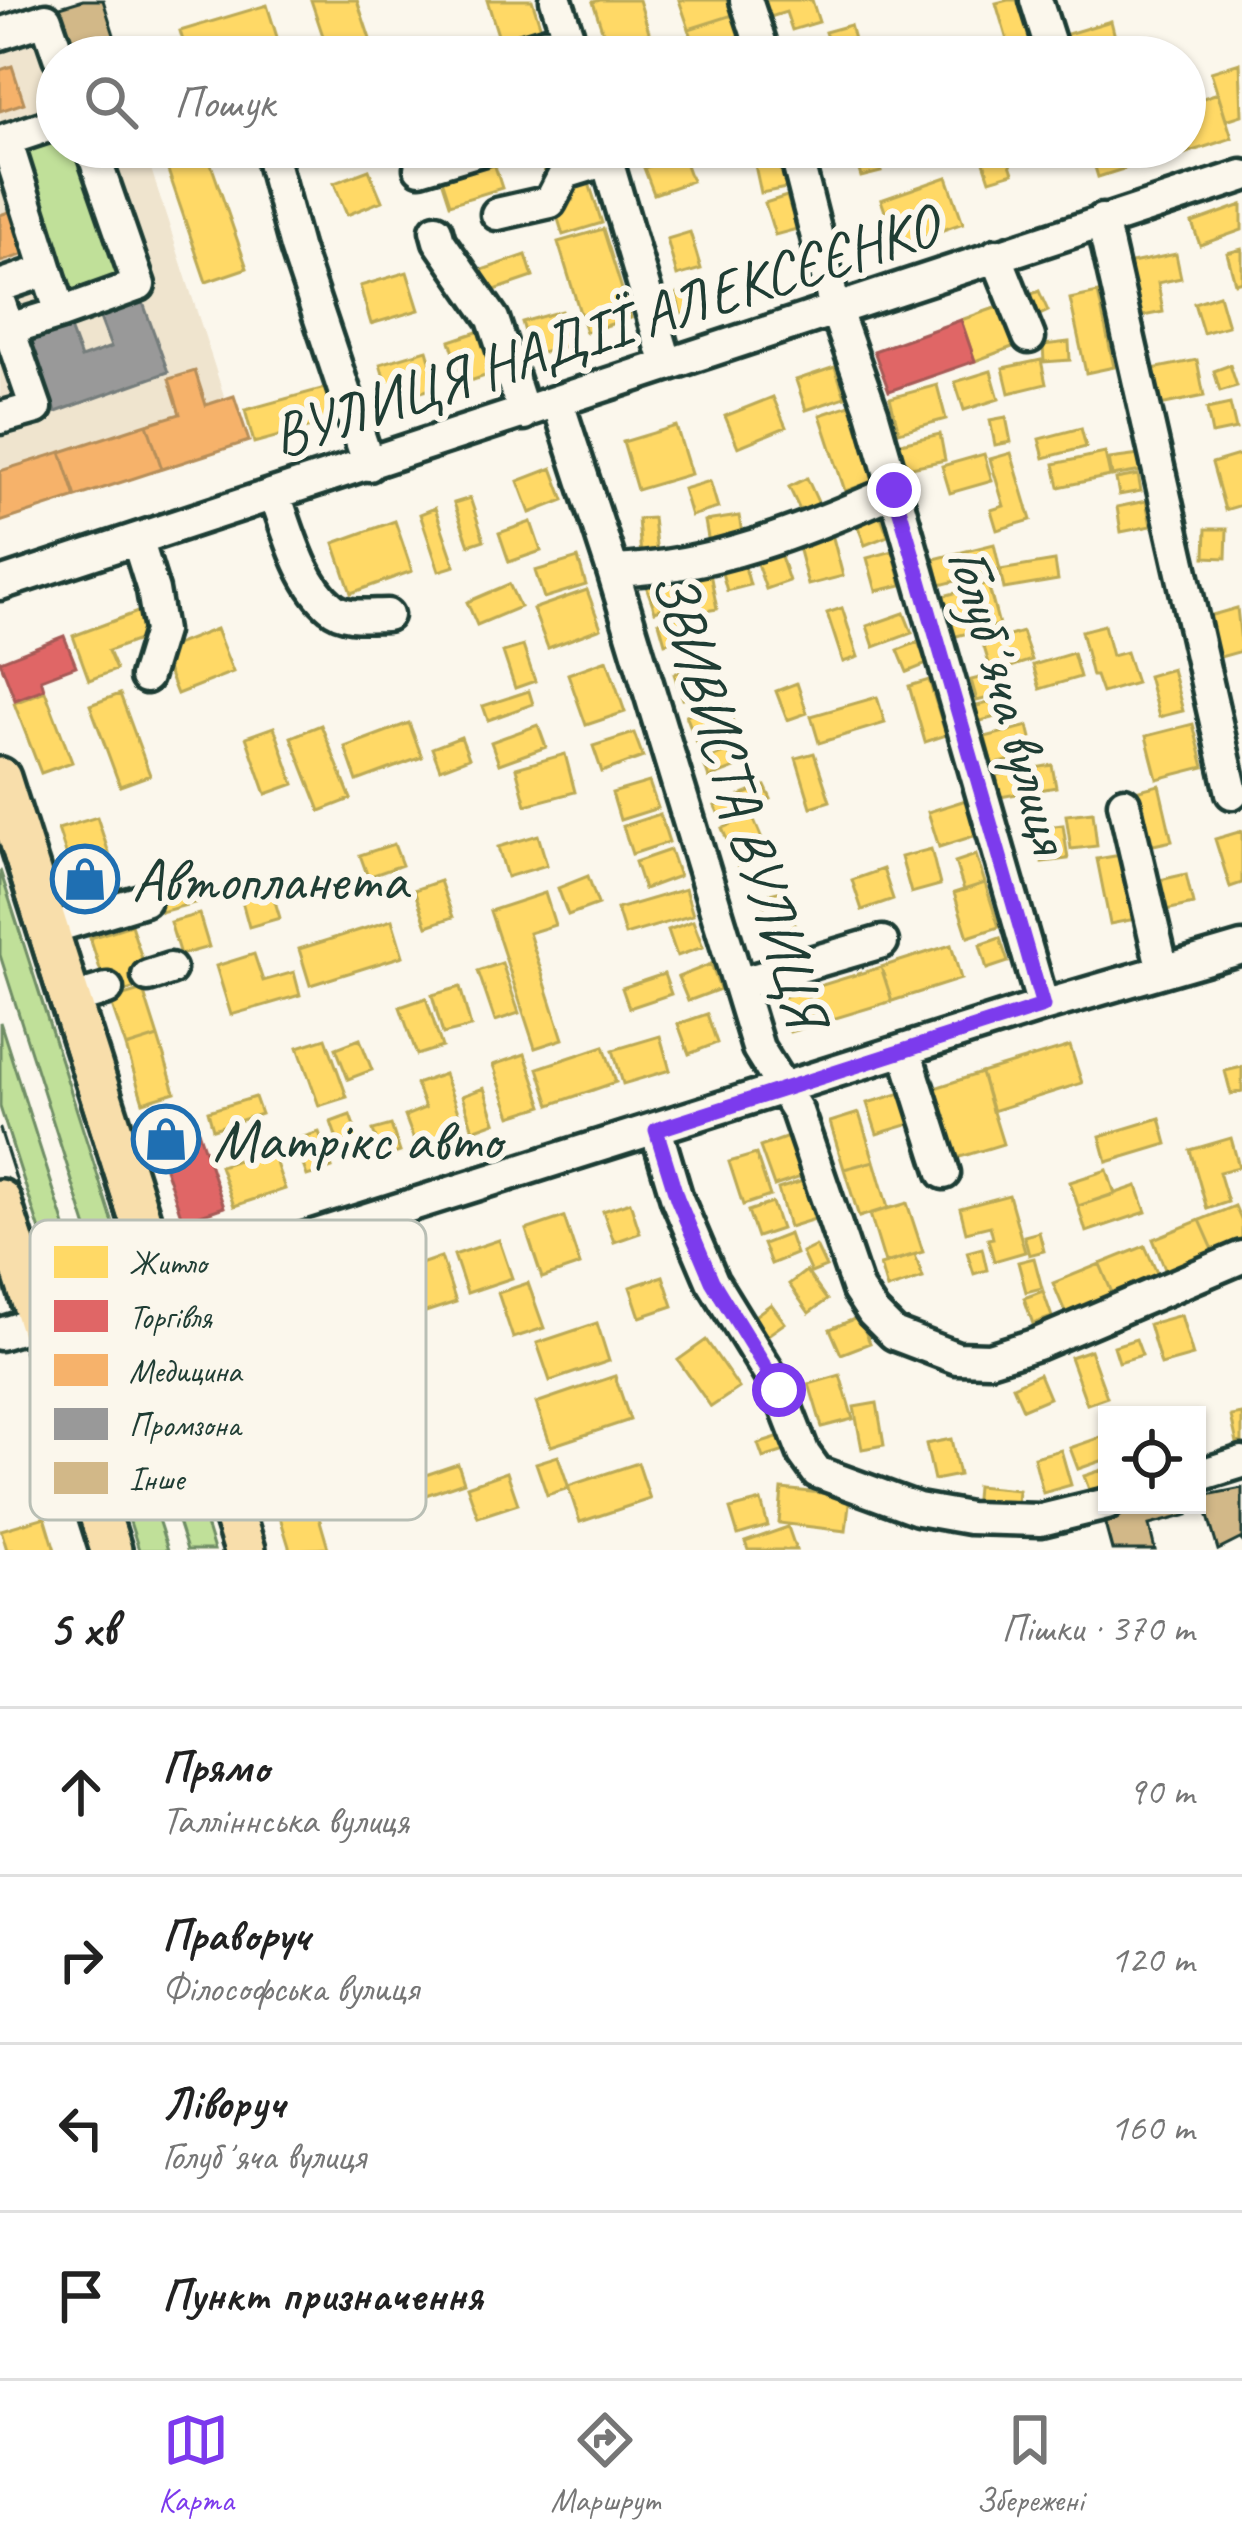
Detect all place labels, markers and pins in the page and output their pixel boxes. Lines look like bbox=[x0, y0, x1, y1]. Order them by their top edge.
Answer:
place label: Автопланета bbox=[132, 842, 411, 918]
shop icon: Автопланета bbox=[50, 844, 120, 914]
place label: Матрікс авто bbox=[213, 1102, 507, 1178]
shop icon: Матрікс авто bbox=[131, 1104, 201, 1174]

